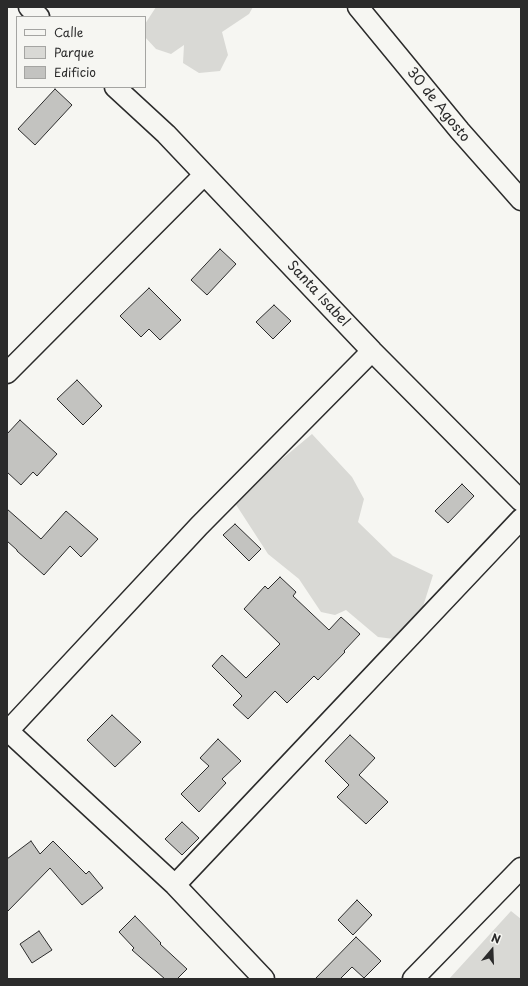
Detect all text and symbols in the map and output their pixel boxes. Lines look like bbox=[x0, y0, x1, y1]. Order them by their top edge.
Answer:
legend bbox=[16, 16, 146, 88]
text: Calle bbox=[54, 23, 83, 41]
text: Parque bbox=[54, 43, 94, 61]
text: Edificio bbox=[54, 63, 96, 81]
street label: 30 de Agosto bbox=[403, 64, 473, 146]
street label: Santa Isabel bbox=[283, 258, 353, 330]
text: N bbox=[489, 929, 503, 948]
north arrow bbox=[472, 930, 512, 970]

